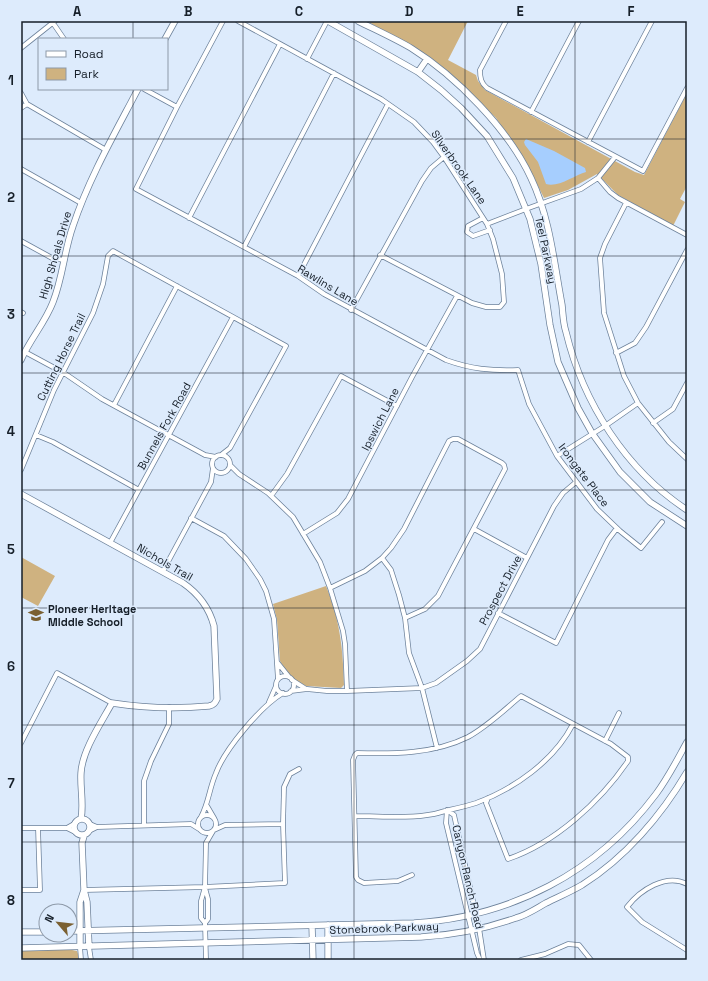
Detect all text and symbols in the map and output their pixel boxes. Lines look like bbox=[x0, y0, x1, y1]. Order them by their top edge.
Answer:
text: A bbox=[73, 3, 82, 20]
text: B bbox=[184, 3, 193, 20]
text: C bbox=[295, 3, 303, 20]
text: D bbox=[405, 3, 414, 20]
text: E bbox=[516, 3, 524, 20]
text: F bbox=[628, 3, 635, 20]
legend bbox=[38, 38, 168, 90]
text: Road bbox=[74, 46, 103, 62]
text: Park bbox=[74, 66, 99, 82]
text: 1 bbox=[8, 72, 14, 89]
street label: Silverbrook Lane bbox=[428, 127, 490, 207]
text: 2 bbox=[7, 189, 15, 206]
street label: High Shoals Drive bbox=[36, 209, 74, 301]
street label: Teel Parkway bbox=[532, 215, 560, 285]
street label: Rawlins Lane bbox=[295, 261, 361, 309]
text: 3 bbox=[7, 306, 15, 323]
street label: Cutting Horse Trail bbox=[34, 311, 88, 403]
street label: Bunnels Fork Road bbox=[134, 380, 194, 472]
street label: Ipswich Lane bbox=[358, 385, 402, 453]
text: 4 bbox=[7, 423, 15, 440]
street label: Irongate Place bbox=[556, 440, 612, 510]
street label: Nichols Trail bbox=[134, 540, 196, 584]
text: 5 bbox=[7, 541, 15, 558]
street label: Prospect Drive bbox=[476, 553, 524, 627]
place label: Pioneer Heritage Middle School bbox=[48, 602, 136, 629]
school or university icon: Pioneer Heritage Middle School bbox=[27, 606, 45, 624]
text: 6 bbox=[7, 658, 15, 675]
text: 7 bbox=[7, 775, 15, 792]
street label: Canyon Ranch Road bbox=[449, 824, 487, 930]
text: 8 bbox=[7, 892, 15, 909]
north arrow bbox=[38, 903, 78, 943]
text: N bbox=[41, 912, 57, 925]
street label: Stonebrook Parkway bbox=[329, 919, 439, 937]

